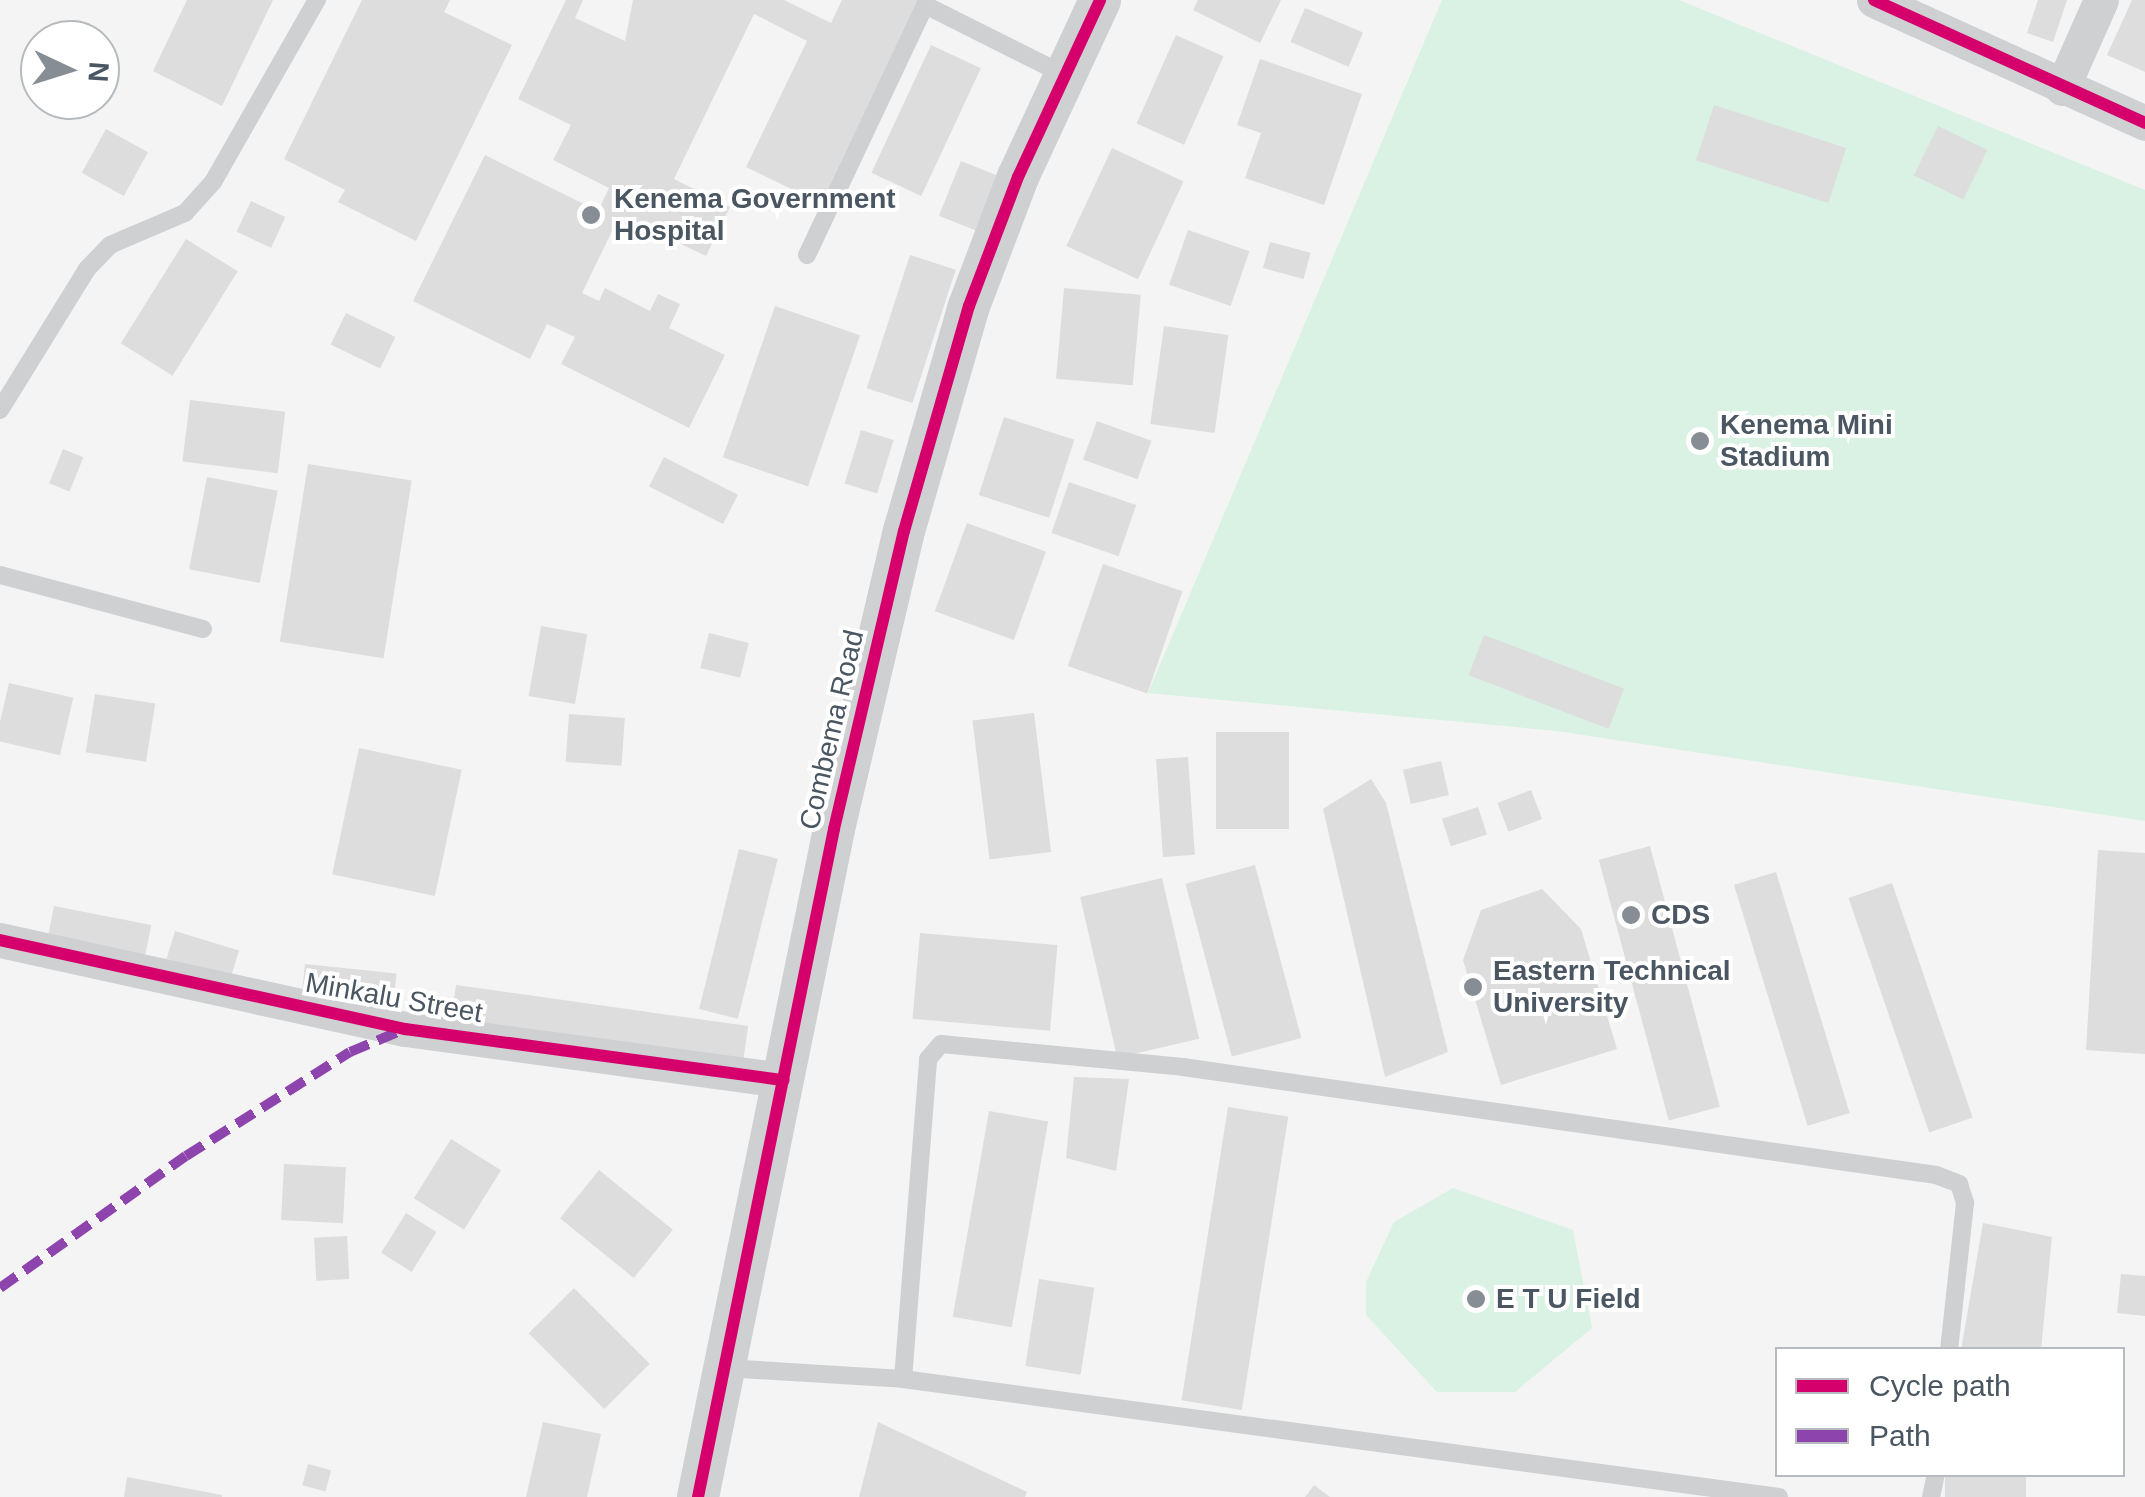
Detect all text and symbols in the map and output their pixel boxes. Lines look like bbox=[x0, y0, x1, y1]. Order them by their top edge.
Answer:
north arrow bbox=[20, 20, 120, 120]
text: N bbox=[82, 61, 115, 83]
place label: Kenema Government Hospital bbox=[614, 182, 896, 248]
marker: Kenema Government Hospital bbox=[578, 202, 604, 228]
place label: Kenema Mini Stadium bbox=[1720, 408, 1893, 474]
marker: Kenema Mini Stadium bbox=[1689, 430, 1711, 452]
street label: Combema Road bbox=[793, 627, 871, 833]
place label: CDS bbox=[1651, 898, 1710, 932]
marker: CDS bbox=[1620, 904, 1642, 926]
place label: Eastern Technical University bbox=[1493, 954, 1731, 1020]
street label: Minkalu Street bbox=[303, 966, 485, 1030]
marker: Eastern Technical University bbox=[1462, 976, 1484, 998]
place label: E T U Field bbox=[1496, 1282, 1641, 1316]
marker: E T U Field bbox=[1465, 1288, 1487, 1310]
legend bbox=[1775, 1347, 2125, 1477]
text: Cycle path bbox=[1869, 1369, 2011, 1402]
text: Path bbox=[1869, 1419, 1931, 1452]

